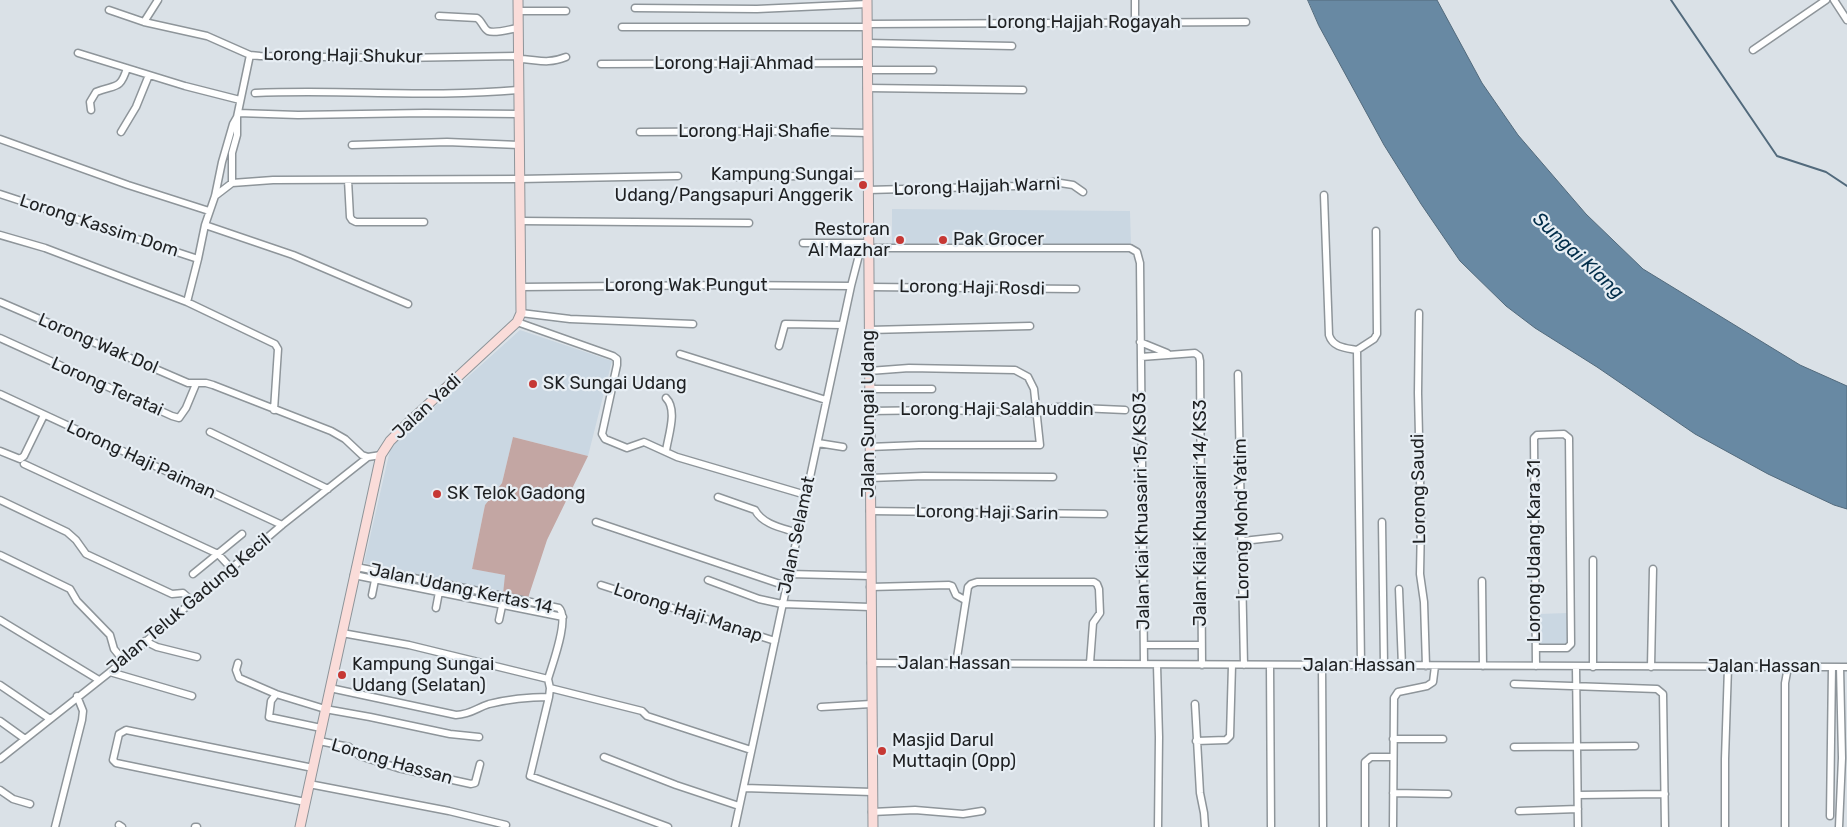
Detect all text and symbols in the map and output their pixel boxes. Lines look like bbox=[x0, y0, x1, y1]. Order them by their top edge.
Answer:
street label: Lorong Hajjah Rogayah bbox=[987, 12, 1181, 34]
street label: Lorong Haji Shukur bbox=[263, 44, 423, 68]
street label: Lorong Haji Ahmad bbox=[654, 53, 814, 75]
street label: Lorong Haji Shafie bbox=[678, 121, 830, 143]
place label: Kampung Sungai Udang/Pangsapuri Anggerik bbox=[615, 164, 853, 206]
street label: Lorong Hajjah Warni bbox=[893, 173, 1061, 201]
marker: Kampung Sungai Udang/Pangsapuri Anggerik bbox=[857, 179, 869, 191]
street label: Lorong Kassim Dom bbox=[17, 190, 181, 262]
water label: Sungai Klang bbox=[1528, 208, 1628, 304]
place label: Restoran Al Mazhar bbox=[808, 219, 890, 262]
place label: Pak Grocer bbox=[953, 229, 1044, 251]
marker: Restoran Al Mazhar bbox=[894, 234, 906, 246]
marker: Pak Grocer bbox=[937, 234, 949, 246]
street label: Lorong Wak Pungut bbox=[605, 275, 767, 297]
street label: Lorong Haji Rosdi bbox=[899, 276, 1045, 300]
street label: Lorong Wak Dol bbox=[35, 309, 161, 379]
street label: Jalan Sungai Udang bbox=[858, 330, 880, 498]
street label: Lorong Teratai bbox=[48, 353, 166, 421]
street label: Jalan Yadi bbox=[388, 370, 466, 444]
place label: SK Sungai Udang bbox=[543, 373, 687, 395]
marker: SK Sungai Udang bbox=[527, 378, 539, 390]
street label: Jalan Kiai Khuasairi 15/KS03 bbox=[1129, 392, 1155, 630]
street label: Lorong Haji Salahuddin bbox=[900, 399, 1094, 421]
street label: Jalan Kiai Khuasairi 14/KS3 bbox=[1190, 399, 1212, 627]
street label: Lorong Haji Paiman bbox=[63, 416, 219, 504]
street label: Lorong Saudi bbox=[1407, 434, 1431, 544]
street label: Lorong Mohd Yatim bbox=[1230, 438, 1254, 600]
street label: Lorong Udang Kara 31 bbox=[1524, 460, 1546, 642]
street label: Jalan Selamat bbox=[774, 474, 820, 596]
place label: SK Telok Gadong bbox=[447, 483, 585, 505]
marker: SK Telok Gadong bbox=[431, 488, 443, 500]
street label: Lorong Haji Sarin bbox=[915, 501, 1059, 525]
street label: Jalan Teluk Gadung Kecil bbox=[103, 529, 275, 679]
street label: Jalan Udang Kertas 14 bbox=[367, 559, 555, 619]
street label: Lorong Haji Manap bbox=[611, 579, 765, 647]
street label: Jalan Hassan bbox=[898, 653, 1010, 675]
place label: Kampung Sungai Udang (Selatan) bbox=[352, 654, 494, 696]
street label: Jalan Hassan bbox=[1303, 655, 1415, 677]
street label: Jalan Hassan bbox=[1708, 656, 1820, 678]
marker: Kampung Sungai Udang (Selatan) bbox=[336, 669, 348, 681]
place label: Masjid Darul Muttaqin (Opp) bbox=[892, 730, 1016, 772]
street label: Lorong Hassan bbox=[329, 734, 455, 790]
marker: Masjid Darul Muttaqin (Opp) bbox=[876, 745, 888, 757]

